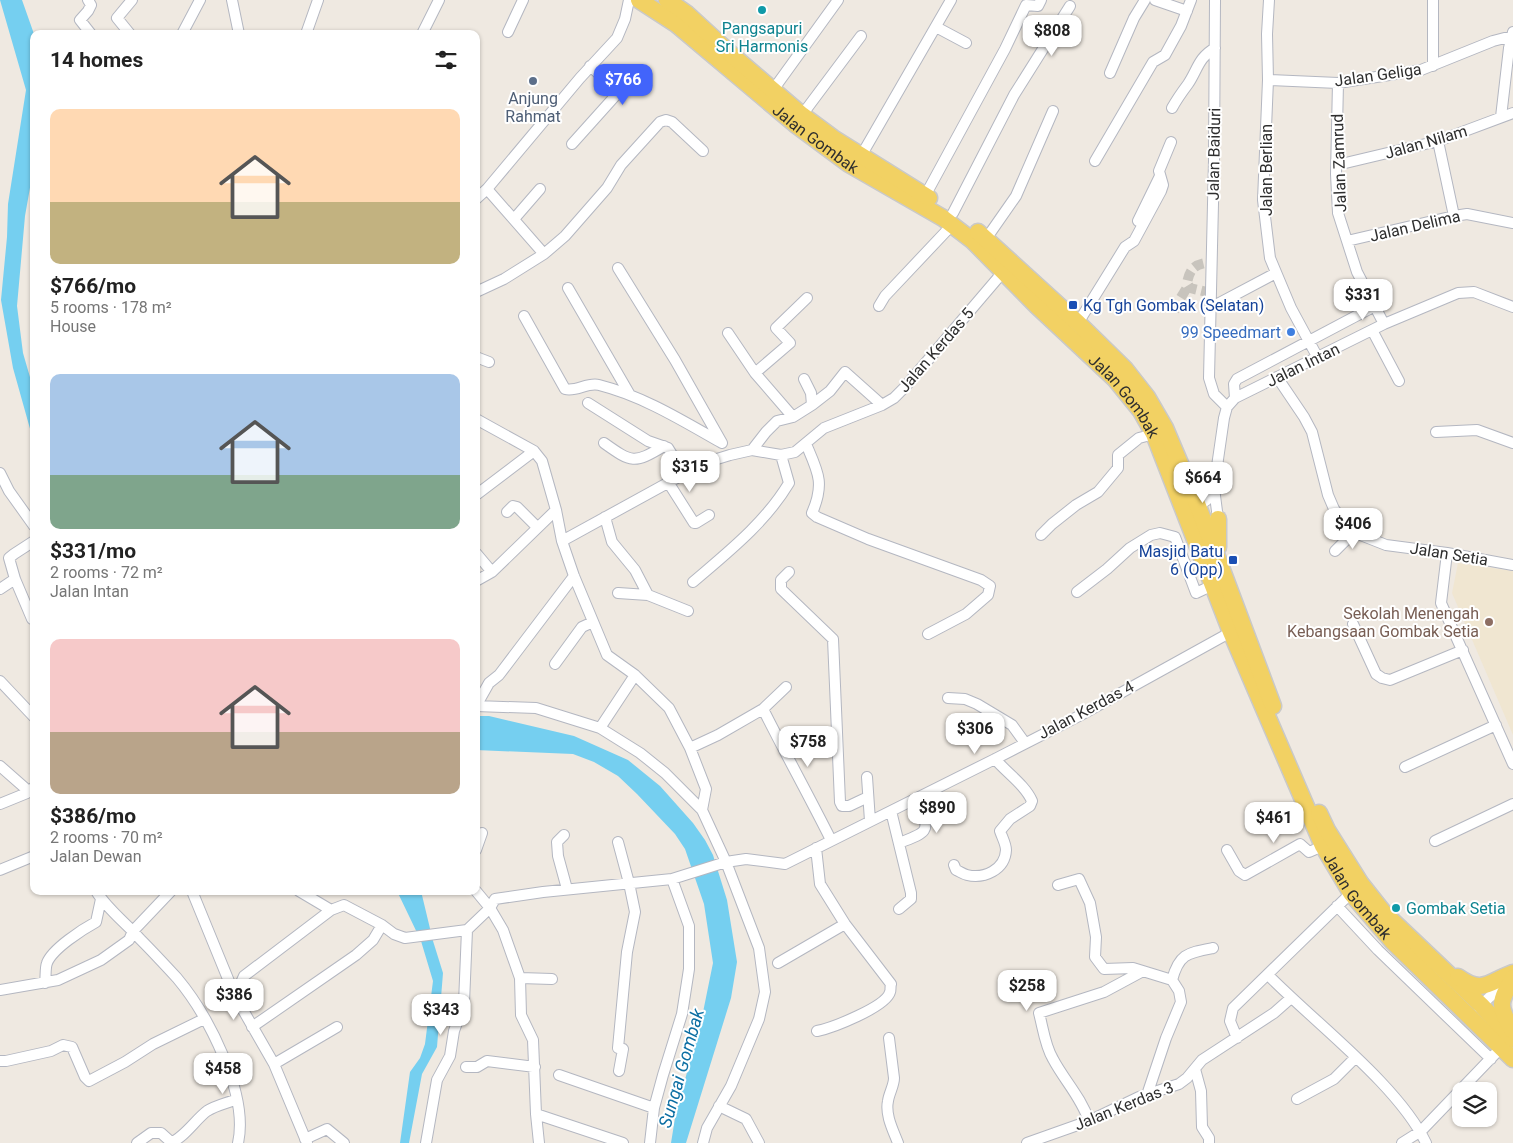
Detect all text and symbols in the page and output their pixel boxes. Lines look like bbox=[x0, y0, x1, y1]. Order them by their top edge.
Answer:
marker: Pangsapuri Sri Harmonis bbox=[756, 4, 768, 16]
pin: $808 bbox=[1022, 15, 1082, 57]
place label: Pangsapuri Sri Harmonis bbox=[716, 19, 808, 56]
text: $808 bbox=[1034, 21, 1070, 40]
icon: filters bbox=[432, 46, 460, 74]
text: 14 homes bbox=[50, 48, 143, 72]
street label: Jalan Geliga bbox=[1333, 59, 1423, 91]
pin: $766 bbox=[593, 64, 653, 106]
text: $766 bbox=[605, 70, 641, 89]
marker: Anjung Rahmat bbox=[527, 75, 539, 87]
place label: Anjung Rahmat bbox=[505, 89, 561, 126]
street label: Jalan Gombak bbox=[769, 100, 863, 177]
street label: Jalan Baiduri bbox=[1204, 108, 1224, 200]
street label: Jalan Zamrud bbox=[1328, 113, 1350, 213]
street label: Jalan Nilam bbox=[1383, 121, 1469, 163]
street label: Jalan Berlian bbox=[1257, 124, 1276, 216]
icon: home bbox=[210, 142, 300, 232]
street label: Jalan Delima bbox=[1368, 206, 1462, 246]
text: $766/mo bbox=[50, 274, 136, 298]
pin: $331 bbox=[1333, 278, 1393, 321]
text: $331 bbox=[1345, 285, 1381, 304]
place label: Kg Tgh Gombak (Selatan) bbox=[1083, 296, 1264, 315]
text: 5 rooms · 178 m² bbox=[50, 298, 172, 317]
marker: Kg Tgh Gombak (Selatan) bbox=[1067, 299, 1079, 311]
street label: Jalan Kerdas 5 bbox=[894, 304, 978, 396]
text: House bbox=[50, 317, 96, 336]
place label: 99 Speedmart bbox=[1181, 323, 1281, 342]
marker: 99 Speedmart bbox=[1285, 326, 1297, 338]
street label: Jalan Intan bbox=[1263, 339, 1343, 391]
street label: Jalan Gombak bbox=[1085, 350, 1164, 442]
icon: home bbox=[210, 407, 300, 497]
pin: $315 bbox=[660, 450, 720, 493]
text: $315 bbox=[672, 457, 708, 476]
pin: $664 bbox=[1173, 462, 1233, 504]
text: $664 bbox=[1185, 468, 1221, 487]
pin: $406 bbox=[1323, 508, 1383, 550]
text: $406 bbox=[1335, 514, 1371, 533]
street label: Jalan Setia bbox=[1409, 538, 1489, 570]
text: $331/mo bbox=[50, 539, 136, 563]
place label: Masjid Batu 6 (Opp) bbox=[1139, 542, 1223, 579]
marker: Masjid Batu 6 (Opp) bbox=[1227, 554, 1239, 566]
text: 2 rooms · 72 m² bbox=[50, 563, 163, 582]
text: Jalan Intan bbox=[50, 582, 129, 601]
place label: Sekolah Menengah Kebangsaan Gombak Setia bbox=[1287, 604, 1479, 641]
marker: Sekolah Menengah Kebangsaan Gombak Setia bbox=[1483, 616, 1495, 628]
icon: home bbox=[210, 672, 300, 762]
street label: Jalan Kerdas 4 bbox=[1035, 677, 1137, 743]
pin: $306 bbox=[945, 712, 1005, 755]
text: $306 bbox=[957, 719, 993, 738]
pin: $758 bbox=[778, 726, 838, 768]
text: $758 bbox=[790, 732, 826, 751]
pin: $890 bbox=[907, 792, 967, 834]
text: $890 bbox=[919, 798, 955, 817]
pin: $461 bbox=[1244, 802, 1304, 844]
text: $386/mo bbox=[50, 804, 136, 828]
text: $461 bbox=[1256, 808, 1292, 827]
text: 2 rooms · 70 m² bbox=[50, 828, 163, 847]
text: Jalan Dewan bbox=[50, 847, 141, 866]
street label: Jalan Gombak bbox=[1320, 849, 1396, 944]
place label: Gombak Setia bbox=[1406, 899, 1506, 918]
marker: Gombak Setia bbox=[1390, 902, 1402, 914]
pin: $258 bbox=[997, 970, 1057, 1012]
text: $258 bbox=[1009, 976, 1045, 995]
pin: $386 bbox=[204, 978, 264, 1021]
text: $386 bbox=[216, 985, 252, 1004]
pin: $343 bbox=[411, 994, 471, 1036]
text: $343 bbox=[423, 1000, 459, 1019]
water label: Sungai Gombak bbox=[654, 1005, 708, 1130]
pin: $458 bbox=[193, 1052, 253, 1095]
text: $458 bbox=[205, 1059, 241, 1078]
street label: Jalan Kerdas 3 bbox=[1072, 1077, 1176, 1135]
map controls bbox=[1452, 1082, 1497, 1127]
button: layers bbox=[1452, 1082, 1497, 1127]

